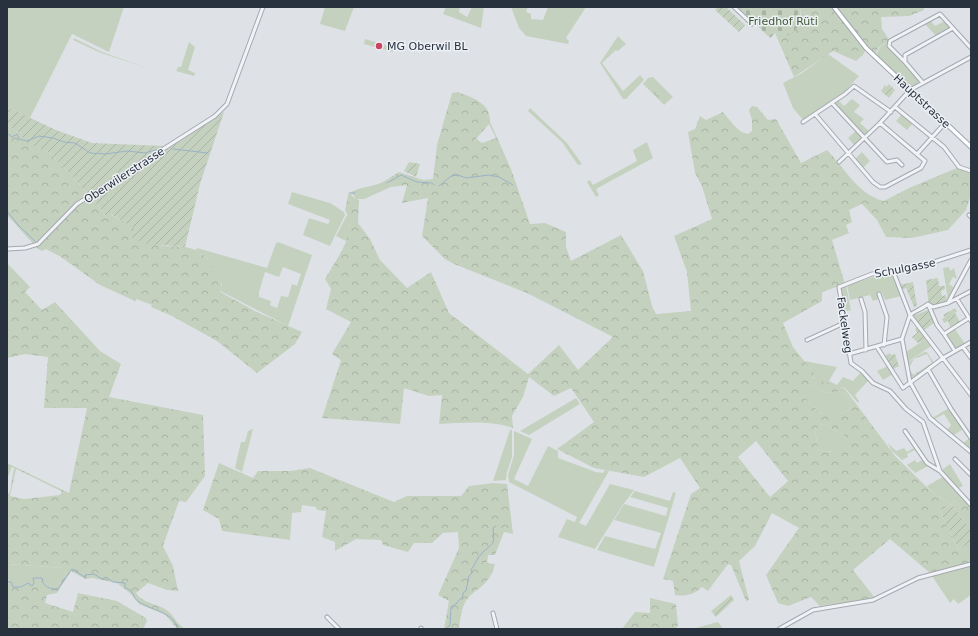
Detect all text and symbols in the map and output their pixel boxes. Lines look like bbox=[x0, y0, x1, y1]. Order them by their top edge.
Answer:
park label: Friedhof Rüti bbox=[748, 15, 818, 28]
place label: MG Oberwil BL bbox=[387, 40, 469, 53]
marker: MG Oberwil BL bbox=[374, 41, 384, 51]
street label: Hauptstrasse bbox=[891, 72, 953, 131]
street label: Oberwilerstrasse bbox=[82, 145, 167, 206]
street label: Schulgasse bbox=[873, 256, 937, 281]
street label: Fackelweg bbox=[834, 296, 855, 354]

